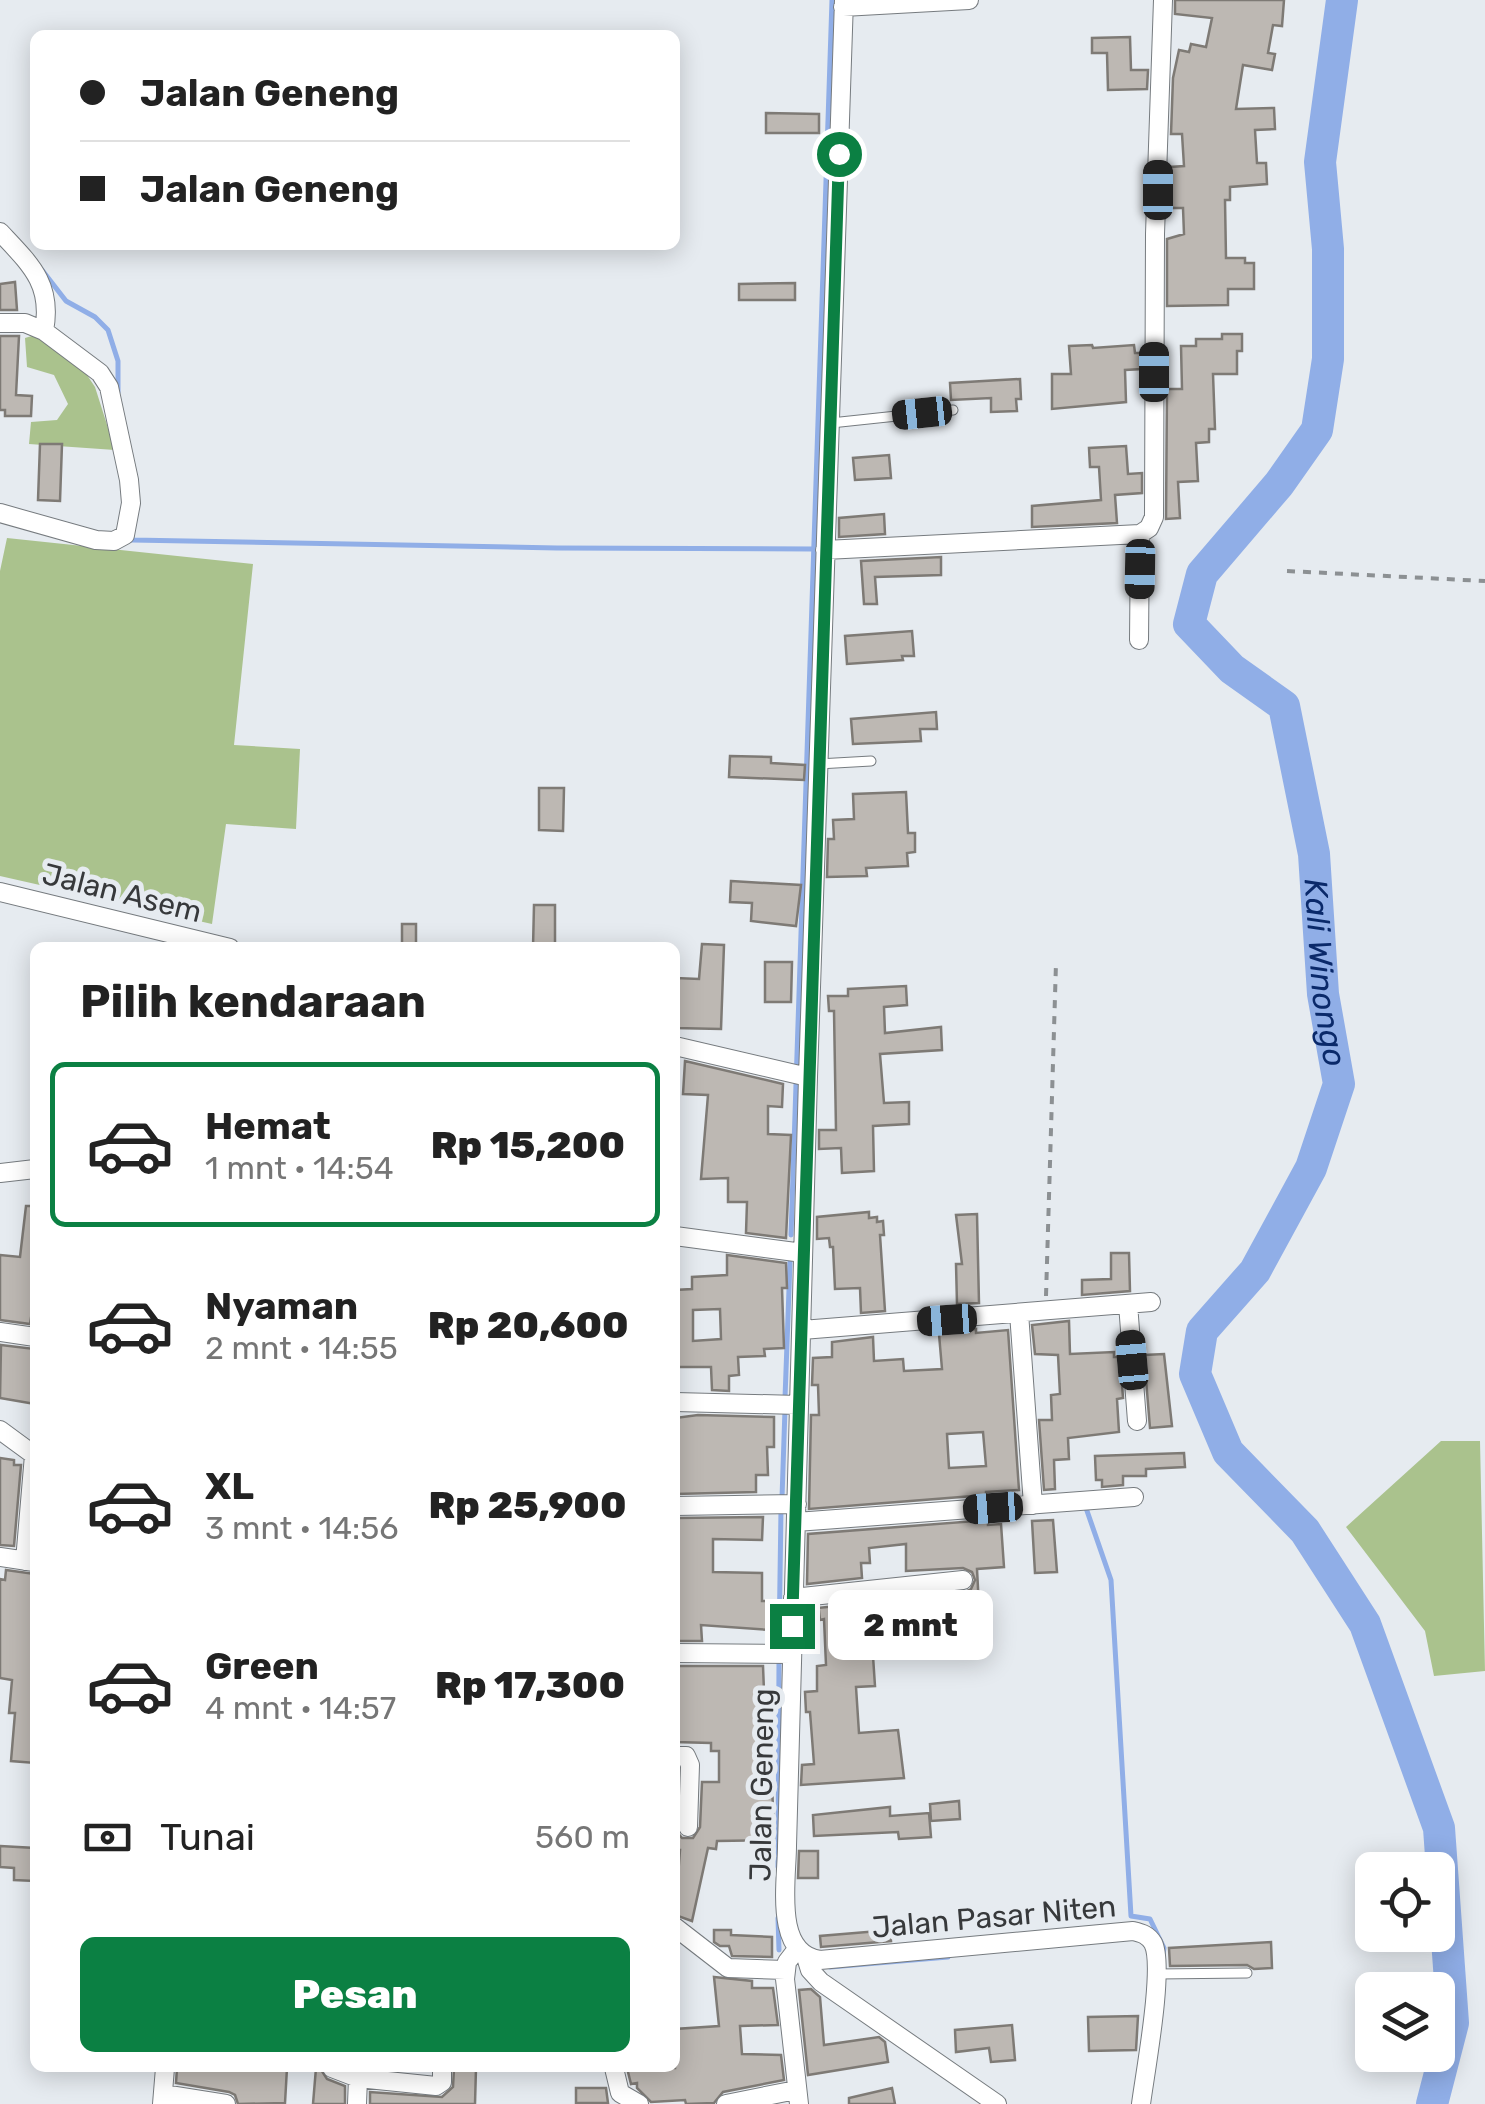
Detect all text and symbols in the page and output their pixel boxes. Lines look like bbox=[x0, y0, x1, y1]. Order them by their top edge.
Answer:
text: Jalan Geneng bbox=[140, 70, 399, 116]
route start bbox=[817, 132, 862, 177]
car bbox=[1143, 160, 1173, 220]
text: Jalan Geneng bbox=[140, 166, 399, 212]
car bbox=[1139, 342, 1169, 402]
car bbox=[891, 395, 953, 431]
car bbox=[1124, 539, 1156, 599]
street label: Jalan Asem bbox=[39, 856, 205, 930]
water label: Kali Winongo bbox=[1297, 877, 1355, 1069]
text: Pilih kendaraan bbox=[80, 975, 426, 1028]
icon: car bbox=[85, 1100, 175, 1190]
text: Hemat bbox=[205, 1103, 331, 1149]
text: Rp 15,200 bbox=[431, 1122, 625, 1168]
text: 1 mnt · 14:54 bbox=[205, 1149, 394, 1187]
icon: car bbox=[85, 1280, 175, 1370]
text: Nyaman bbox=[205, 1283, 358, 1329]
text: Rp 20,600 bbox=[428, 1302, 629, 1348]
car bbox=[916, 1303, 978, 1337]
text: 2 mnt · 14:55 bbox=[205, 1329, 398, 1367]
car bbox=[1114, 1329, 1150, 1391]
icon: car bbox=[85, 1460, 175, 1550]
text: XL bbox=[205, 1463, 254, 1509]
text: Rp 25,900 bbox=[429, 1482, 626, 1528]
car bbox=[962, 1491, 1024, 1525]
text: 3 mnt · 14:56 bbox=[205, 1509, 399, 1547]
callout: 2 mnt bbox=[827, 1591, 992, 1661]
route end bbox=[770, 1604, 815, 1649]
text: 2 mnt bbox=[863, 1606, 958, 1644]
icon: car bbox=[85, 1640, 175, 1730]
text: Green bbox=[205, 1643, 319, 1689]
text: Rp 17,300 bbox=[435, 1662, 625, 1708]
street label: Jalan Geneng bbox=[742, 1688, 782, 1882]
text: 4 mnt · 14:57 bbox=[205, 1689, 396, 1727]
icon: cash bbox=[80, 1810, 135, 1865]
text: Tunai bbox=[160, 1814, 255, 1860]
text: 560 m bbox=[535, 1818, 630, 1856]
map controls bbox=[1355, 1852, 1455, 2072]
button: locate bbox=[1355, 1852, 1455, 1952]
street label: Jalan Pasar Niten bbox=[870, 1888, 1118, 1946]
button: Pesan bbox=[80, 1937, 630, 2052]
button: layers bbox=[1355, 1972, 1455, 2072]

